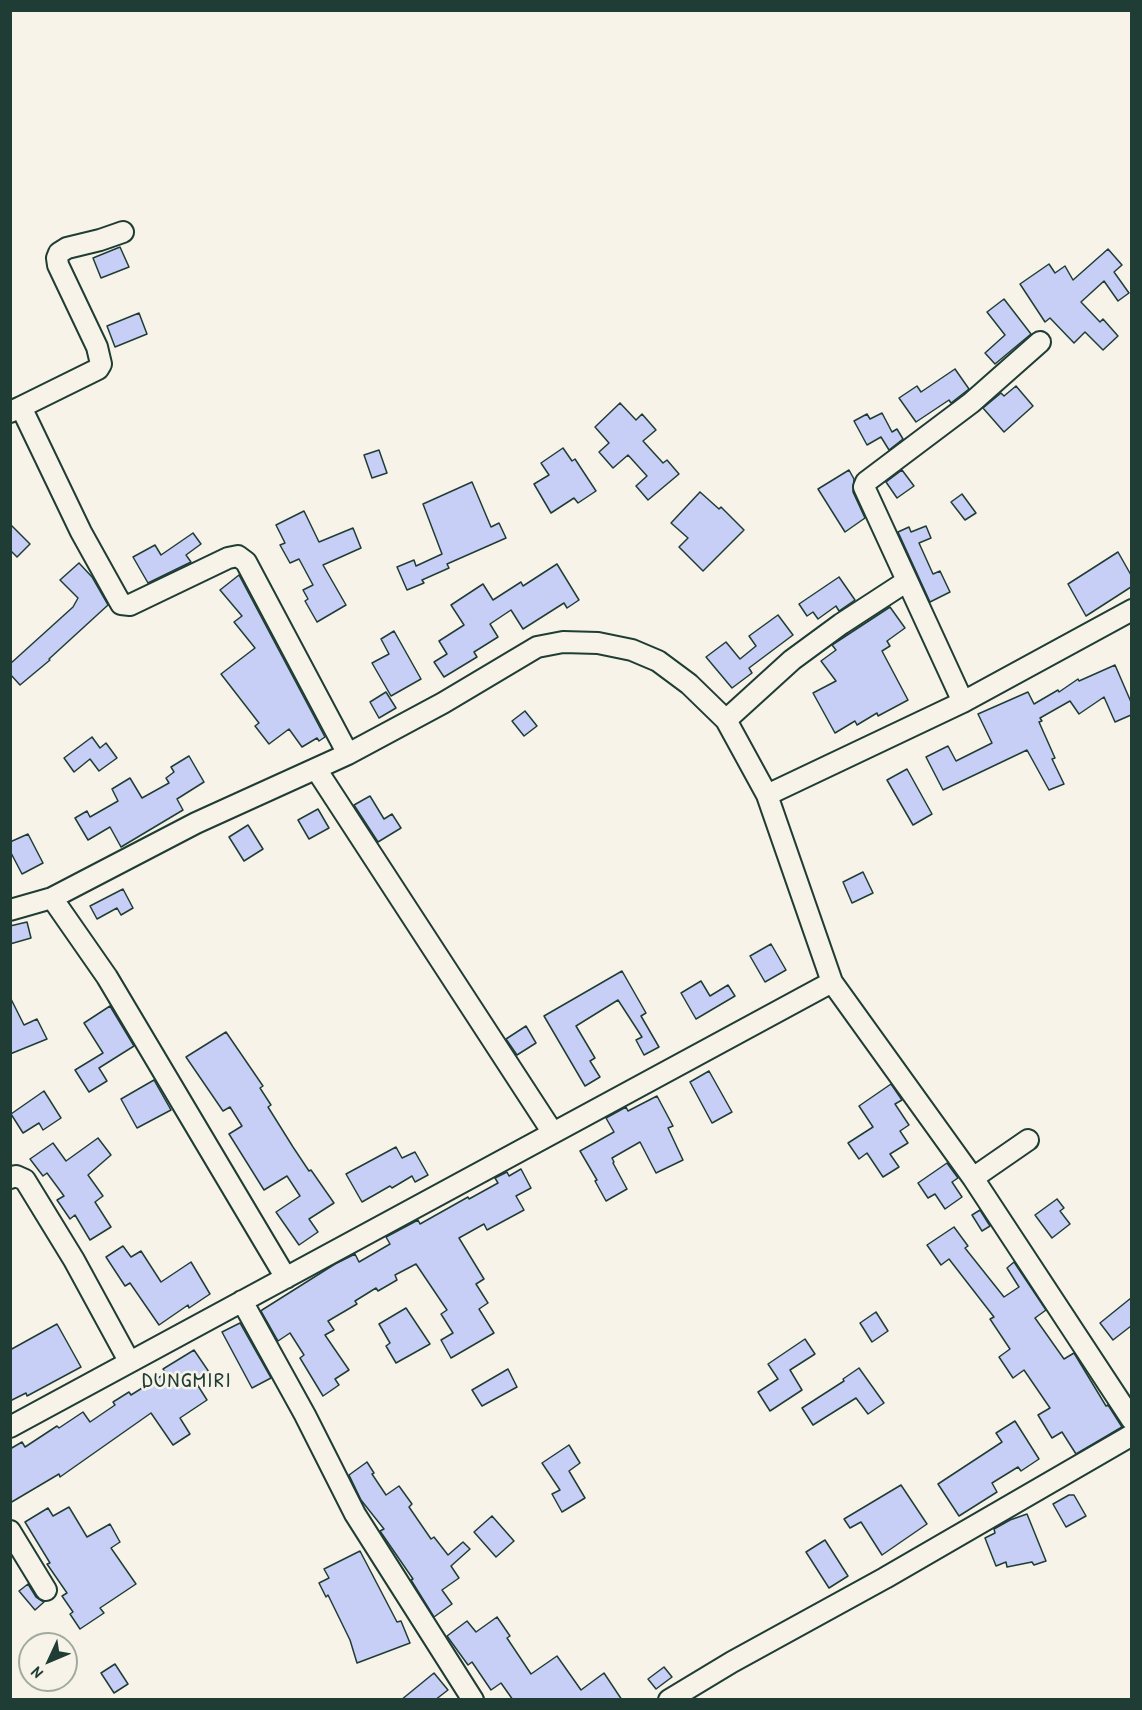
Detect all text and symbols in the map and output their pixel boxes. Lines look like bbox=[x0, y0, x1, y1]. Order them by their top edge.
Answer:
district label: DUNGMIRI bbox=[142, 1368, 232, 1394]
north arrow bbox=[18, 1632, 78, 1692]
text: N bbox=[26, 1662, 47, 1684]

